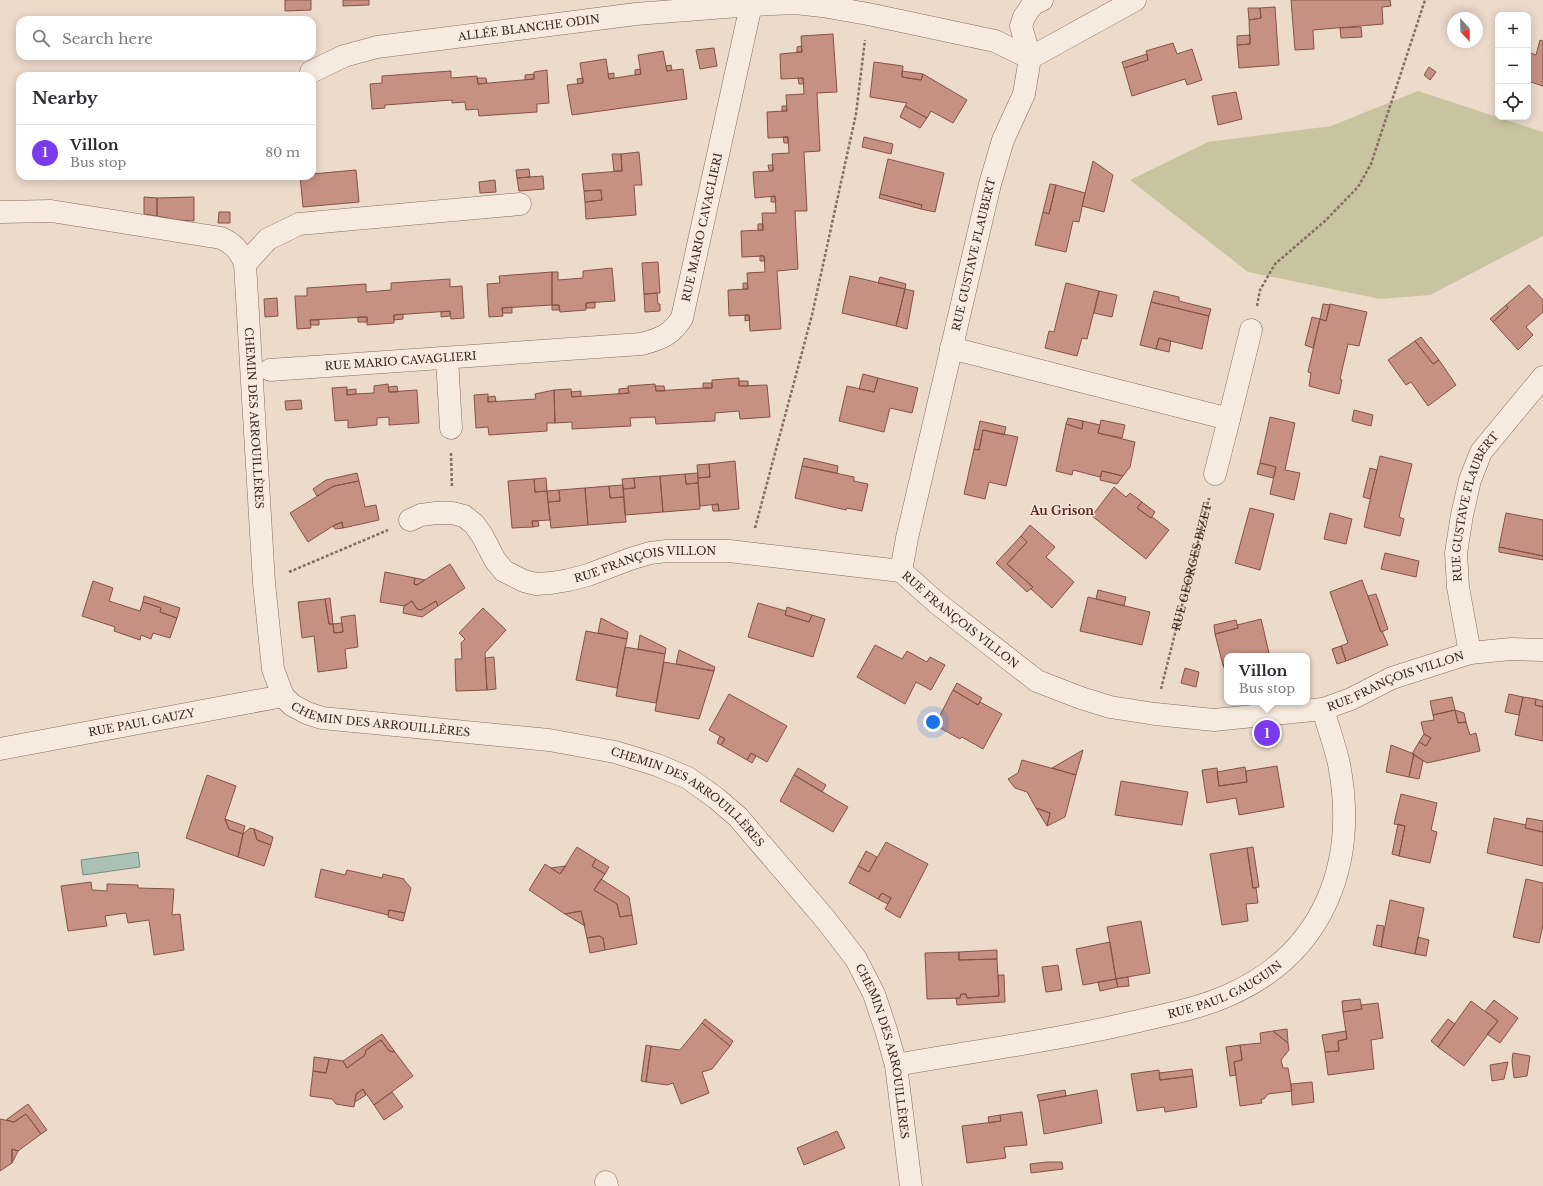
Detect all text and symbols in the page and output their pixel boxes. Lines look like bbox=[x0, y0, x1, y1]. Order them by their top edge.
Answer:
street label: ALLÉE BLANCHE ODIN bbox=[456, 12, 601, 44]
north arrow bbox=[1447, 12, 1483, 48]
map controls bbox=[1495, 12, 1531, 120]
button: + bbox=[1495, 12, 1531, 48]
search box bbox=[16, 16, 316, 60]
icon: search bbox=[30, 27, 52, 49]
text: Search here bbox=[62, 29, 153, 48]
button: − bbox=[1495, 48, 1531, 84]
button: locate bbox=[1495, 84, 1531, 120]
text: Nearby bbox=[32, 88, 98, 109]
text: Villon bbox=[70, 135, 119, 154]
text: 1 bbox=[42, 144, 48, 161]
text: 80 m bbox=[265, 144, 300, 161]
street label: RUE MARIO CAVAGLIERI bbox=[679, 151, 725, 303]
text: Bus stop bbox=[70, 154, 126, 171]
street label: RUE GUSTAVE FLAUBERT bbox=[949, 176, 999, 332]
street label: CHEMIN DES ARROUILLÈRES bbox=[242, 327, 267, 509]
street label: RUE MARIO CAVAGLIERI bbox=[324, 349, 478, 373]
street label: RUE GUSTAVE FLAUBERT bbox=[1449, 429, 1502, 582]
street label: RUE GEORGES BIZET bbox=[1169, 501, 1215, 632]
district label: Au Grison bbox=[1029, 503, 1094, 518]
street label: RUE FRANÇOIS VILLON bbox=[573, 544, 716, 585]
street label: RUE FRANÇOIS VILLON bbox=[899, 568, 1022, 671]
street label: RUE FRANÇOIS VILLON bbox=[1325, 648, 1466, 714]
popup bbox=[1224, 653, 1310, 705]
text: Villon bbox=[1239, 661, 1288, 680]
text: Bus stop bbox=[1239, 680, 1295, 697]
street label: CHEMIN DES ARROUILLÈRES bbox=[289, 699, 471, 739]
street label: RUE PAUL GAUZY bbox=[87, 706, 197, 739]
your location bbox=[923, 712, 943, 732]
pin: 1 bbox=[1254, 718, 1280, 748]
street label: CHEMIN DES ARROUILLÈRES bbox=[609, 744, 767, 850]
street label: RUE PAUL GAUGUIN bbox=[1166, 958, 1285, 1021]
street label: CHEMIN DES ARROUILLÈRES bbox=[853, 961, 912, 1140]

